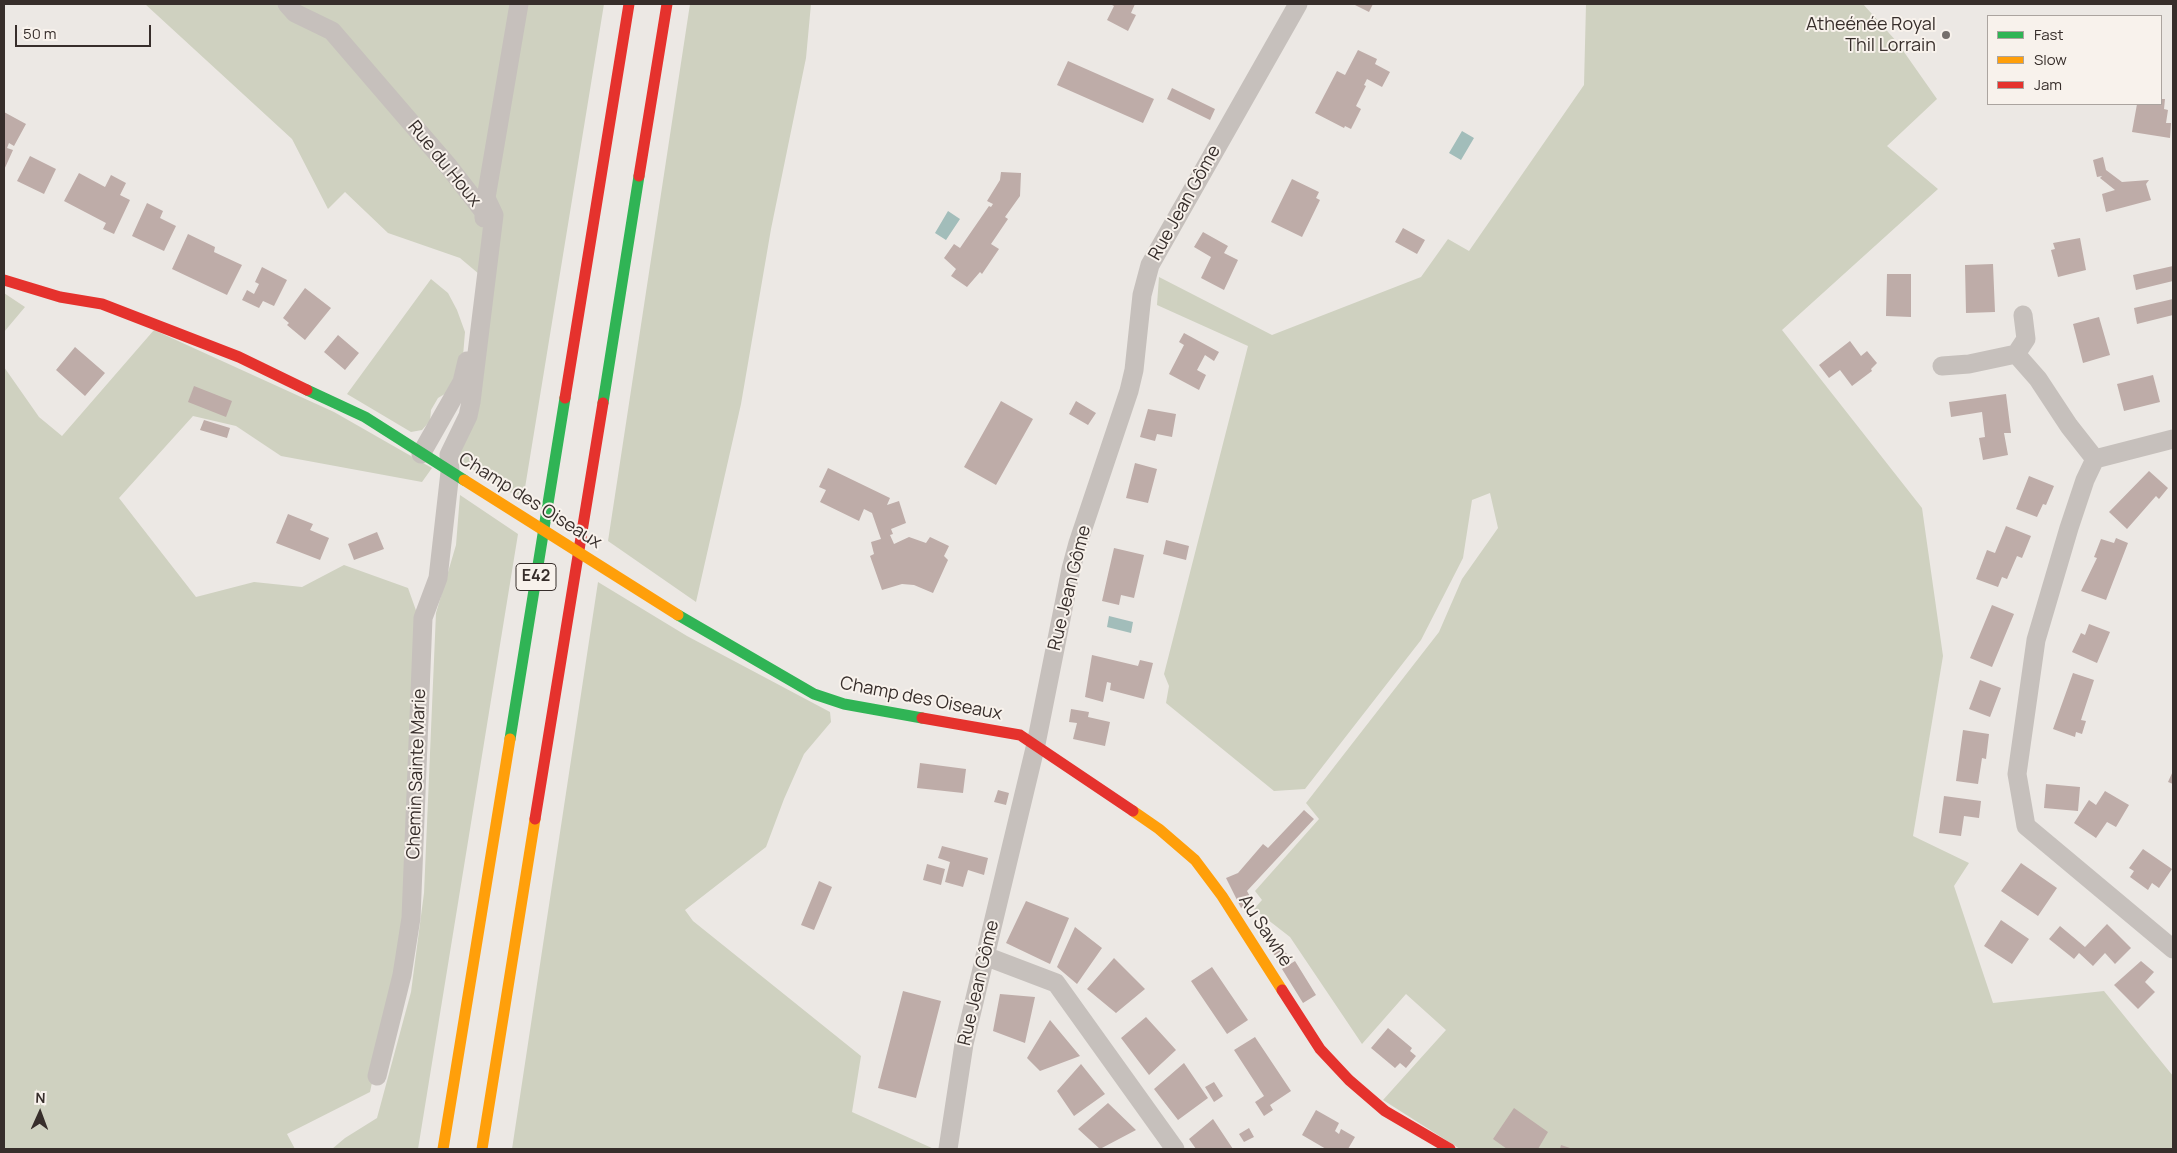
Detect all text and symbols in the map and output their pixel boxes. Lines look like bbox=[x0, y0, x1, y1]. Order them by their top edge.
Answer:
place label: Atheénée Royal Thil Lorrain bbox=[1806, 14, 1936, 56]
scale bar bbox=[18, 15, 154, 47]
legend bbox=[1987, 15, 2162, 105]
text: 50 m bbox=[23, 23, 57, 44]
text: Fast bbox=[2034, 24, 2063, 45]
marker: Atheénée Royal Thil Lorrain bbox=[1940, 29, 1952, 41]
text: Slow bbox=[2034, 49, 2067, 70]
text: Jam bbox=[2034, 74, 2062, 95]
street label: Rue du Houx bbox=[403, 117, 485, 211]
street label: Rue Jean Gôme bbox=[1144, 142, 1226, 264]
street label: Champ des Oiseaux bbox=[455, 448, 605, 554]
street label: Rue Jean Gôme bbox=[1044, 523, 1096, 653]
road number: E42 bbox=[516, 564, 556, 590]
street label: Champ des Oiseaux bbox=[838, 673, 1004, 725]
street label: Chemin Sainte Marie bbox=[403, 688, 431, 860]
street label: Au Sawhé bbox=[1234, 891, 1296, 971]
street label: Rue Jean Gôme bbox=[954, 918, 1004, 1048]
north arrow bbox=[15, 1088, 65, 1138]
text: N bbox=[35, 1088, 46, 1107]

